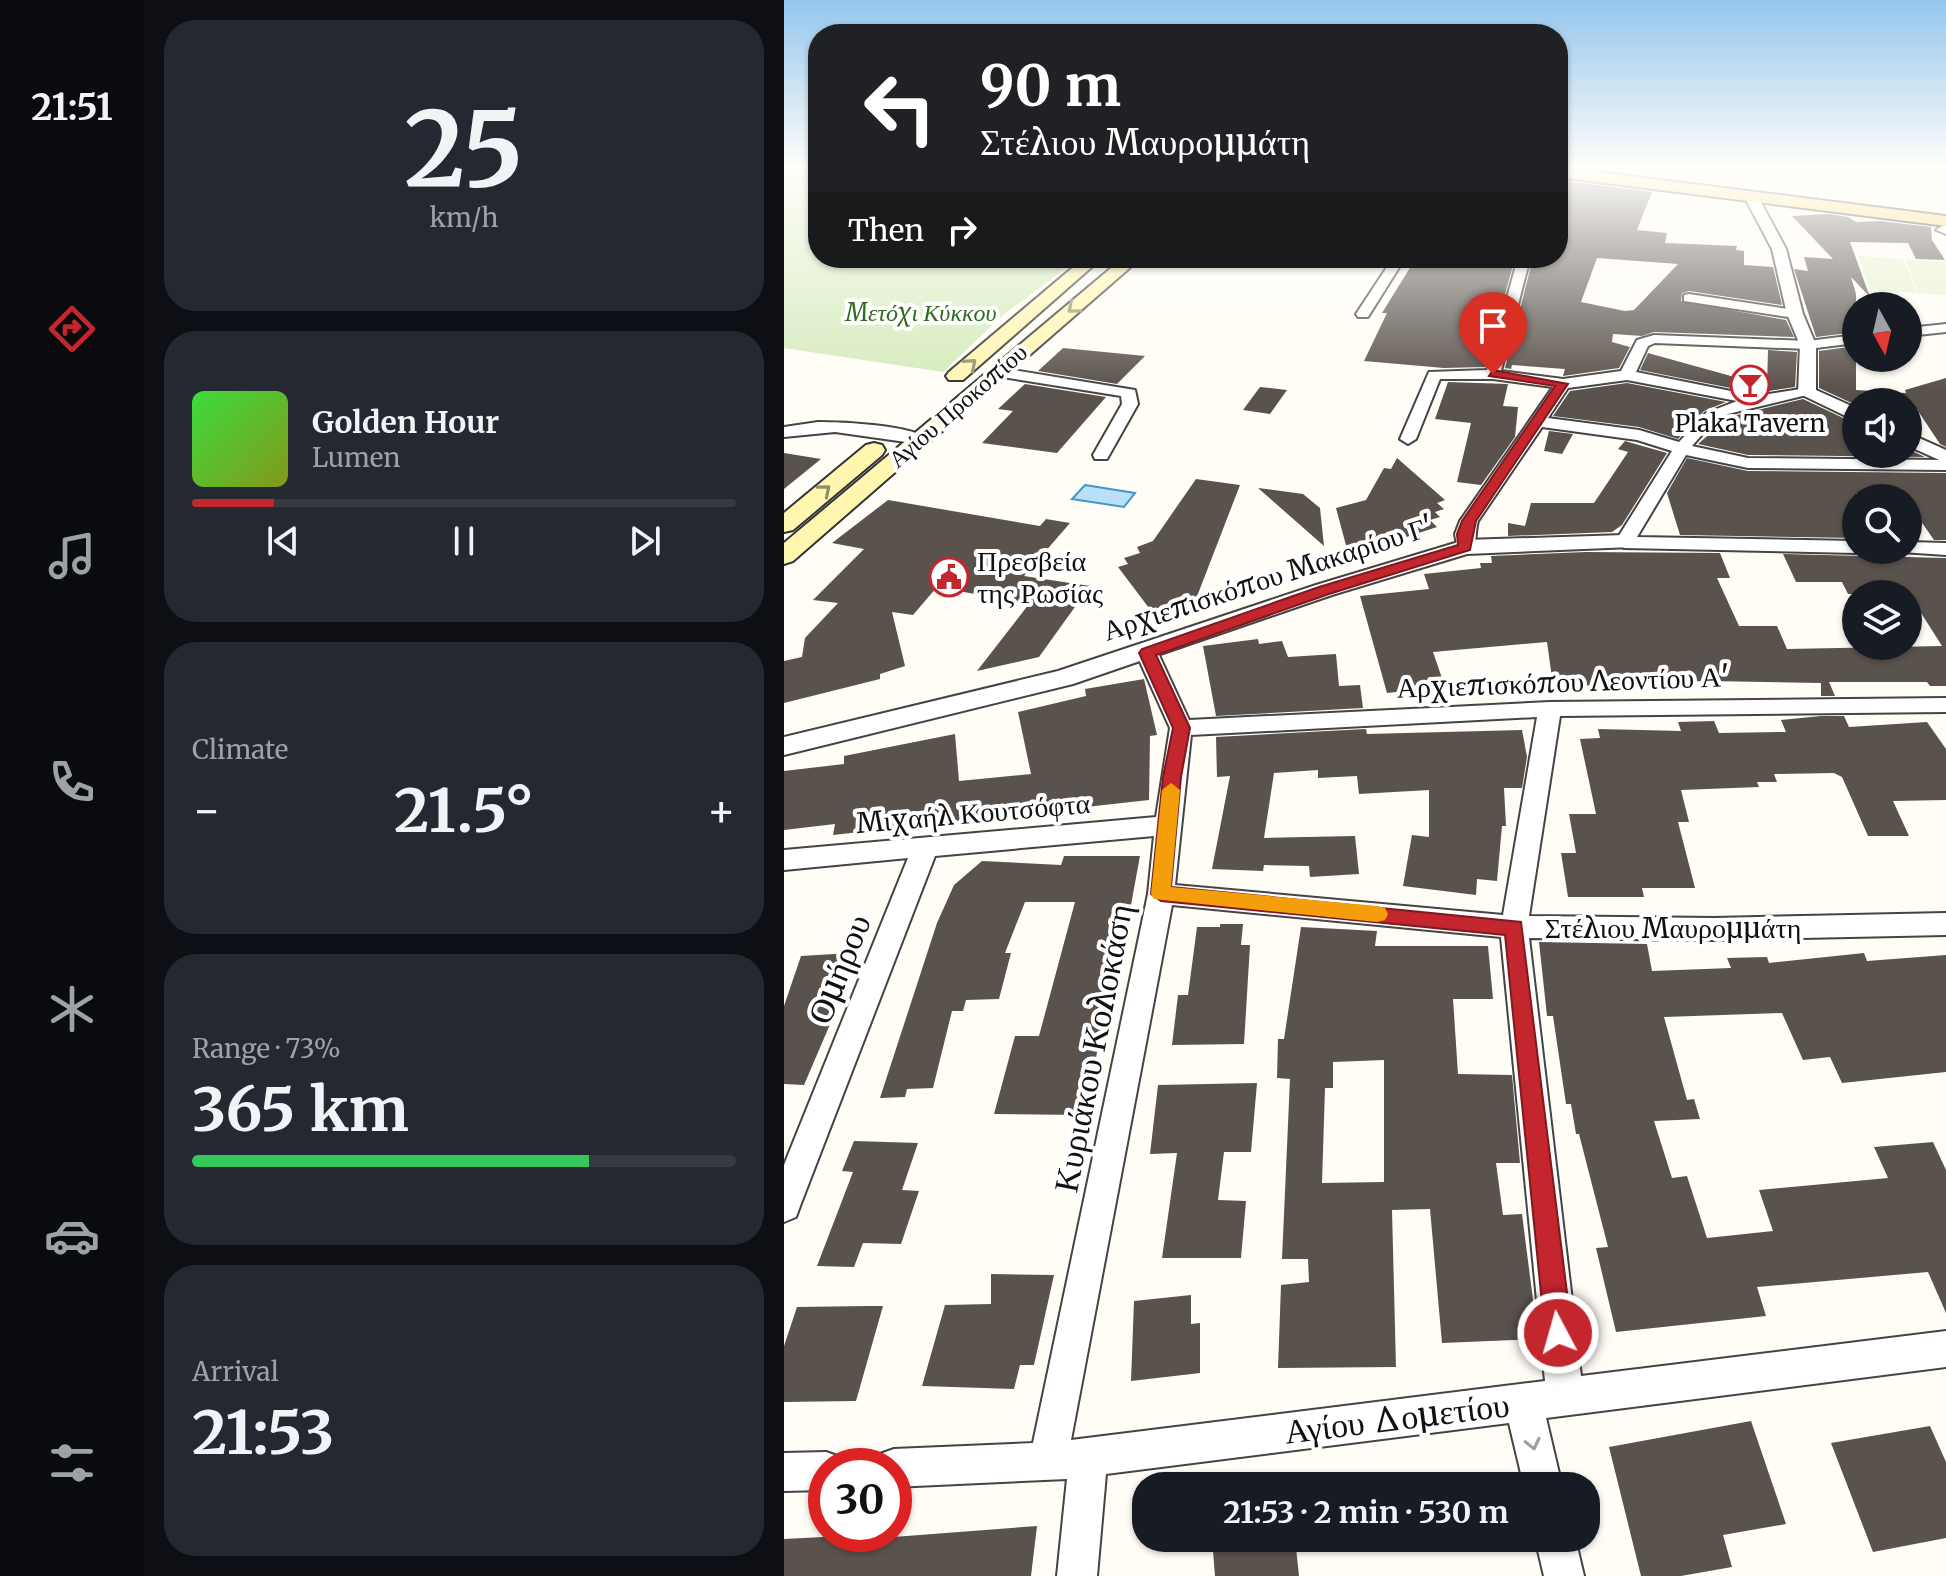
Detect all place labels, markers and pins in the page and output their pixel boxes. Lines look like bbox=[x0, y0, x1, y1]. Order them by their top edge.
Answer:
pin bbox=[1459, 292, 1527, 374]
bar icon: Plaka Tavern bbox=[1729, 364, 1771, 406]
place label: Plaka Tavern bbox=[1675, 408, 1825, 439]
place label: Πρεσβεία της Ρωσίας bbox=[977, 543, 1103, 611]
public building icon: Πρεσβεία της Ρωσίας bbox=[928, 556, 970, 598]

